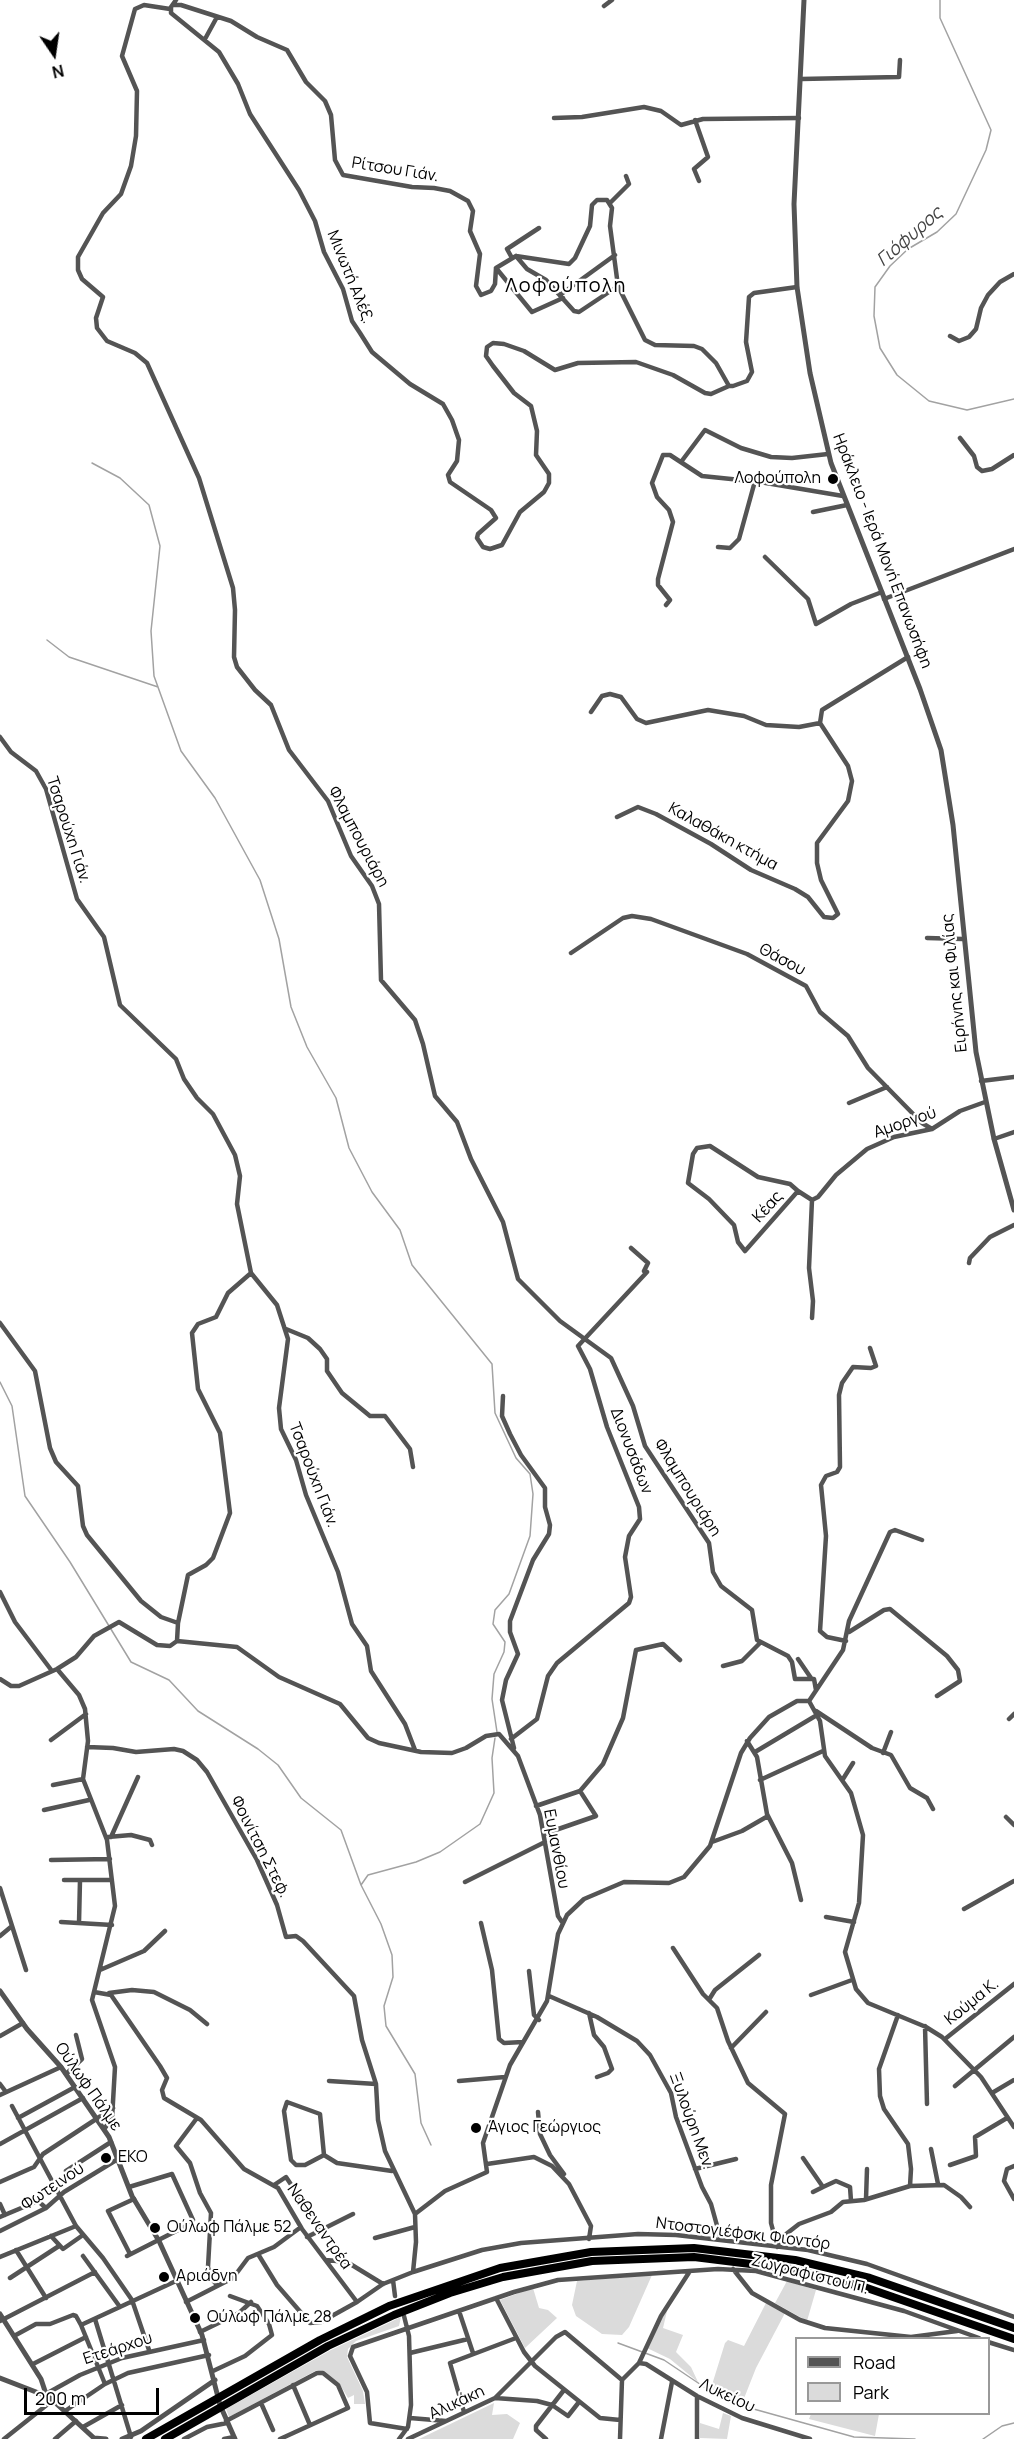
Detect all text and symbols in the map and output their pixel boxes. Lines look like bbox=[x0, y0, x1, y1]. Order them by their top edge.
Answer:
north arrow bbox=[24, 24, 84, 84]
text: N bbox=[50, 60, 66, 84]
street label: Ρίτσου Γιάν. bbox=[350, 154, 440, 186]
water label: Γιόφυρος bbox=[873, 203, 947, 271]
street label: Μινωτή Αλέξ. bbox=[323, 228, 377, 326]
district label: Λοφούπολη bbox=[505, 274, 627, 298]
street label: Ηράκλειο - Ιερά Μονή Επανωσήφη bbox=[828, 431, 936, 671]
place label: Λοφούπολη bbox=[734, 469, 821, 489]
marker: Λοφούπολη bbox=[826, 472, 840, 486]
street label: Τσαρούχη Γιάν. bbox=[42, 774, 94, 886]
street label: Φλαμπουριάρη bbox=[323, 783, 393, 891]
street label: Καλαθάκη κτήμα bbox=[665, 799, 781, 875]
street label: Ειρήνης και Φιλίας bbox=[938, 913, 972, 1053]
street label: Θάσου bbox=[756, 940, 808, 980]
street label: Αμοργού bbox=[871, 1103, 939, 1143]
street label: Κέας bbox=[749, 1187, 787, 1227]
street label: Διονυσάδων bbox=[606, 1405, 656, 1497]
street label: Τσαρούχη Γιάν. bbox=[284, 1420, 342, 1530]
street label: Φλαμπουριάρη bbox=[649, 1436, 725, 1540]
street label: Φοινίτση Στεφ. bbox=[226, 1793, 294, 1901]
street label: Ευμανθίου bbox=[539, 1808, 573, 1890]
street label: Κούμα Κ. bbox=[941, 1974, 1003, 2030]
street label: Ούλωφ Πάλμε bbox=[51, 2039, 125, 2135]
street label: Ξυλούρη Μεν. bbox=[665, 2070, 717, 2172]
place label: Άγιος Γεώργιος bbox=[488, 2118, 601, 2138]
marker: Άγιος Γεώργιος bbox=[469, 2121, 483, 2135]
place label: EKO bbox=[118, 2148, 148, 2168]
marker: EKO bbox=[99, 2151, 113, 2165]
street label: Φωτεινού bbox=[18, 2159, 88, 2215]
street label: Ναθεναντρέα bbox=[282, 2181, 356, 2273]
street label: Ντοστογιέφσκι Φιοντόρ bbox=[655, 2214, 831, 2254]
place label: Ούλωφ Πάλμε 52 bbox=[167, 2218, 291, 2238]
marker: Ούλωφ Πάλμε 52 bbox=[148, 2221, 162, 2235]
street label: Ζωγραφιστού Π. bbox=[749, 2251, 871, 2299]
place label: Αριάδνη bbox=[176, 2267, 237, 2287]
marker: Αριάδνη bbox=[157, 2270, 171, 2284]
place label: Ούλωφ Πάλμε 28 bbox=[207, 2308, 332, 2328]
marker: Ούλωφ Πάλμε 28 bbox=[188, 2311, 202, 2325]
street label: Ετεάρχου bbox=[81, 2329, 155, 2369]
legend bbox=[795, 2337, 990, 2415]
text: Road bbox=[853, 2350, 896, 2374]
street label: Λυκείου bbox=[696, 2375, 758, 2417]
scale bar bbox=[27, 2376, 162, 2414]
text: Park bbox=[853, 2380, 889, 2404]
street label: Αλικάκη bbox=[426, 2382, 488, 2424]
text: 200 m bbox=[35, 2386, 86, 2410]

